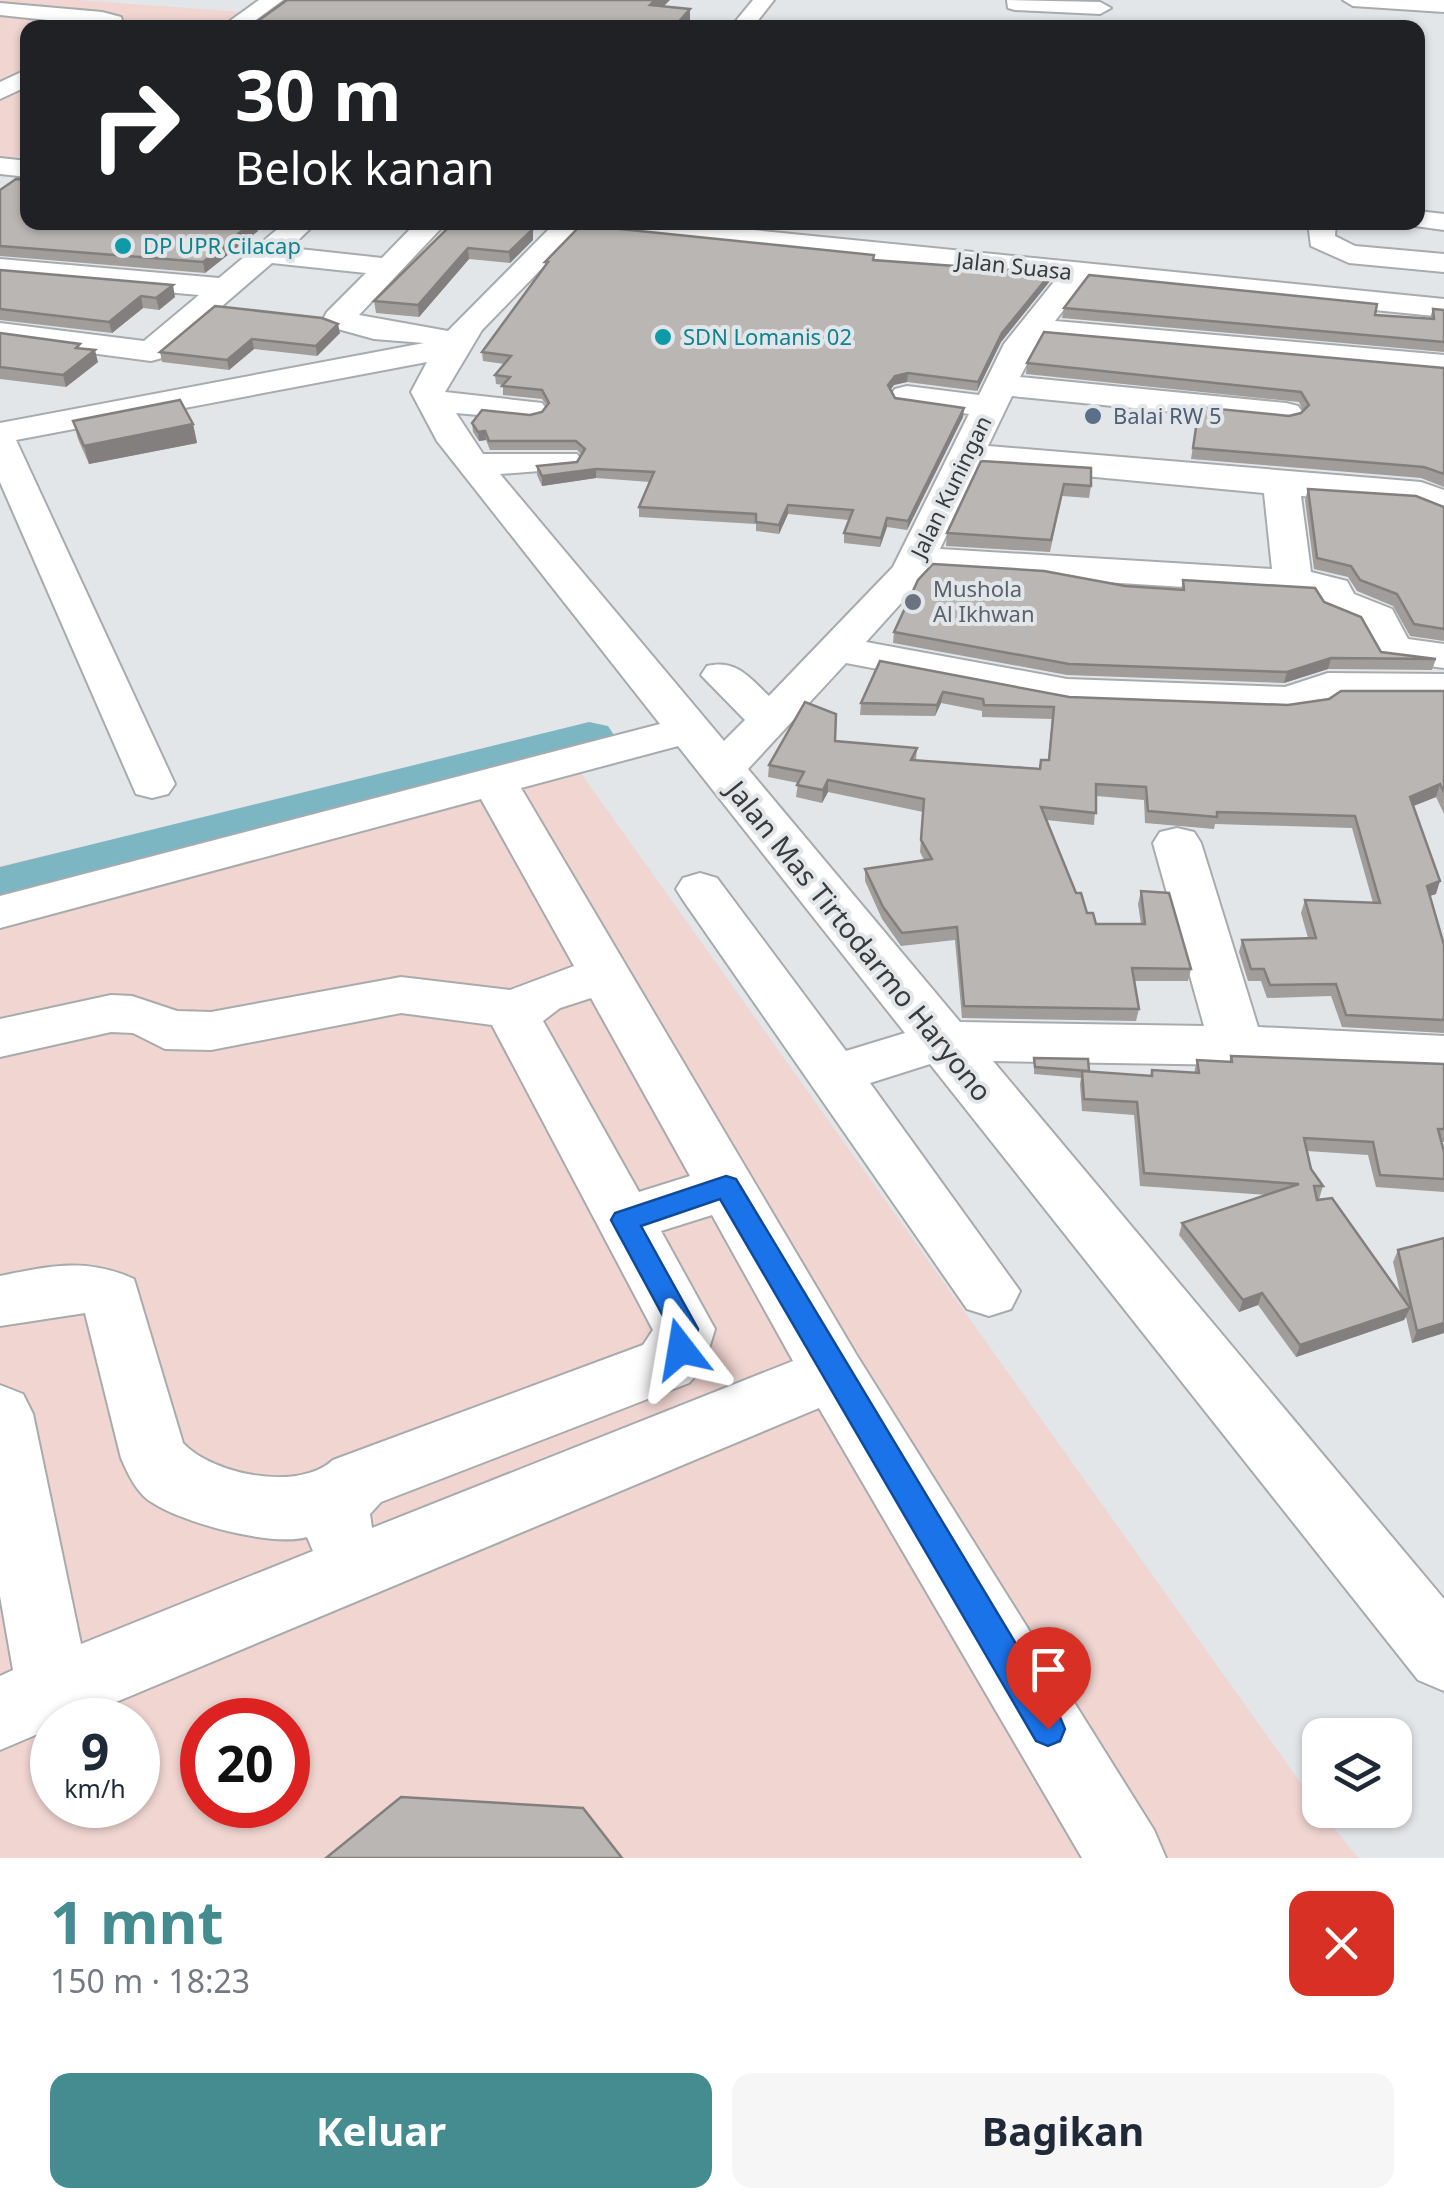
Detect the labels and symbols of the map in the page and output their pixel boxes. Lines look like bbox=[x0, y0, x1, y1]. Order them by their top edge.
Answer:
place label: DP UPR Cilacap bbox=[143, 230, 301, 260]
marker: DP UPR Cilacap bbox=[112, 235, 134, 257]
street label: Jalan Suasa bbox=[953, 244, 1074, 286]
place label: SDN Lomanis 02 bbox=[683, 321, 852, 351]
marker: SDN Lomanis 02 bbox=[652, 326, 674, 348]
place label: Balai RW 5 bbox=[1113, 400, 1222, 430]
marker: Balai RW 5 bbox=[1082, 405, 1104, 427]
street label: Jalan Kuningan bbox=[902, 410, 998, 565]
place label: Mushola Al Ikhwan bbox=[933, 573, 1035, 628]
marker: Mushola Al Ikhwan bbox=[902, 591, 924, 613]
street label: Jalan Mas Tirtodarmo Haryono bbox=[716, 770, 1001, 1109]
position arrow bbox=[629, 1297, 733, 1401]
pin bbox=[1006, 1627, 1091, 1730]
speed limit sign: 20 bbox=[180, 1698, 310, 1828]

